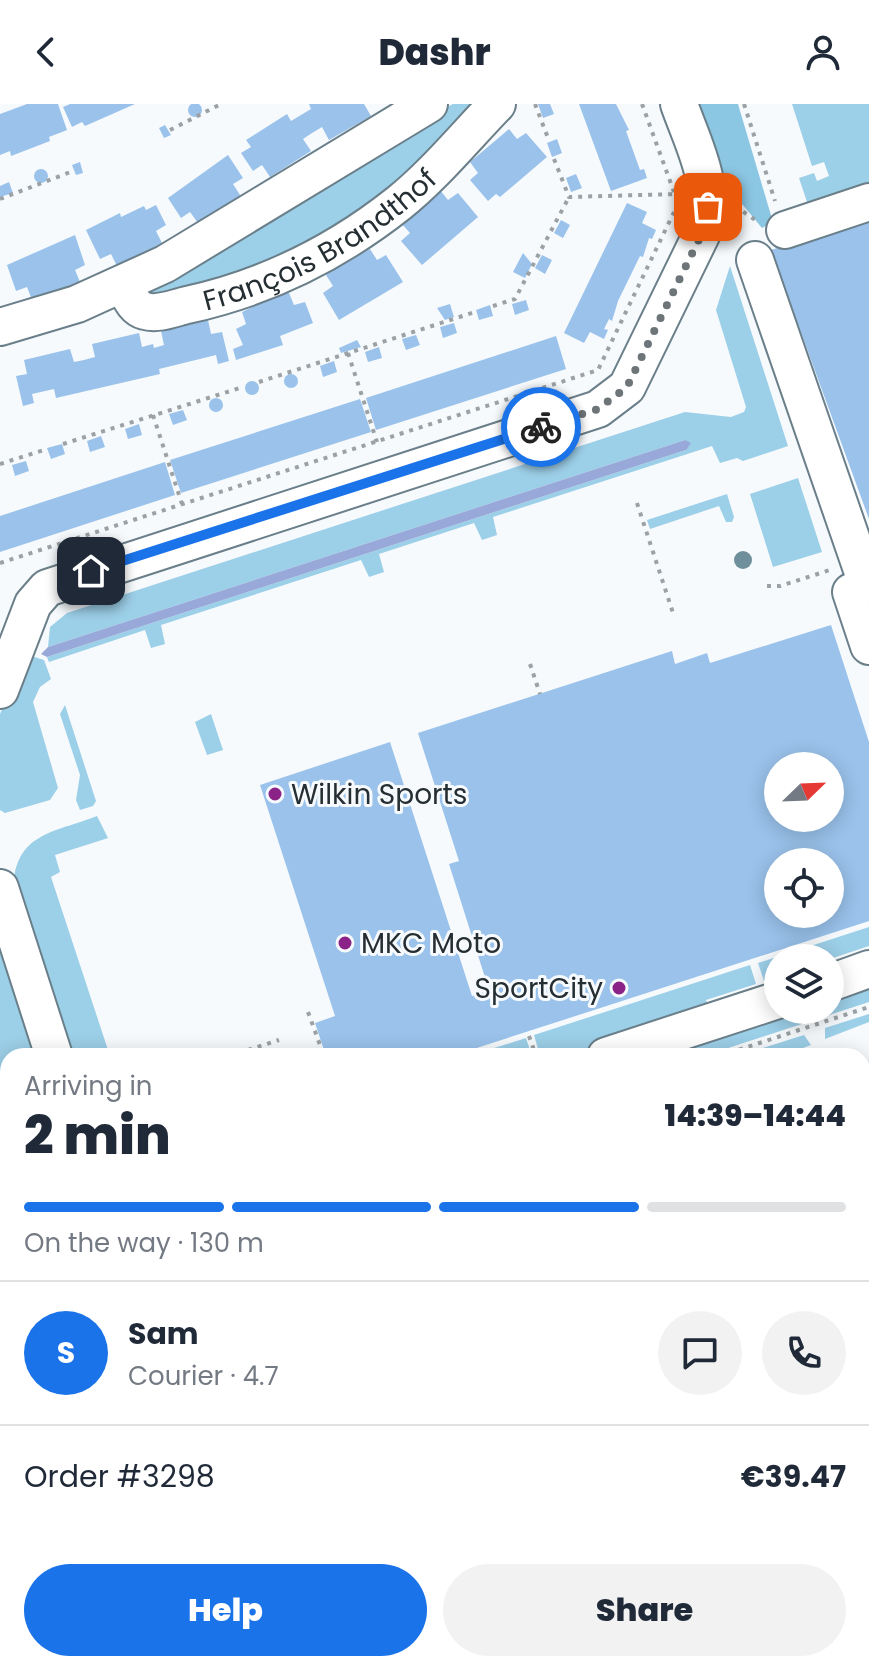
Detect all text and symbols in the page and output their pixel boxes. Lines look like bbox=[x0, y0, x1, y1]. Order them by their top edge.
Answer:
text: Dashr bbox=[378, 27, 491, 78]
icon: back bbox=[24, 30, 68, 74]
icon: person bbox=[801, 30, 845, 74]
street label: François Brandthof bbox=[199, 160, 445, 320]
pin bbox=[674, 173, 742, 241]
icon: bag bbox=[686, 185, 730, 229]
courier bbox=[501, 387, 581, 467]
icon: bike bbox=[519, 405, 563, 449]
pin bbox=[57, 537, 125, 605]
icon: home bbox=[69, 549, 113, 593]
north arrow bbox=[764, 752, 844, 832]
map controls bbox=[764, 752, 844, 1024]
place label: Wilkin Sports bbox=[291, 775, 467, 814]
marker: Wilkin Sports bbox=[266, 785, 284, 803]
button: locate bbox=[764, 848, 844, 928]
place label: MKC Moto bbox=[361, 924, 501, 963]
marker: MKC Moto bbox=[336, 934, 354, 952]
button: layers bbox=[764, 944, 844, 1024]
place label: SportCity bbox=[475, 969, 603, 1008]
marker: SportCity bbox=[610, 979, 628, 997]
text: Arriving in bbox=[24, 1068, 153, 1104]
text: 14:39–14:44 bbox=[665, 1094, 846, 1137]
text: 2 min bbox=[24, 1099, 171, 1172]
text: On the way · 130 m bbox=[24, 1225, 264, 1261]
button: chat bbox=[658, 1311, 742, 1395]
button: phone bbox=[762, 1311, 846, 1395]
text: Sam bbox=[128, 1312, 199, 1355]
text: S bbox=[57, 1331, 75, 1374]
text: Courier · 4.7 bbox=[128, 1358, 279, 1394]
text: Order #3298 bbox=[24, 1455, 215, 1498]
text: €39.47 bbox=[741, 1455, 846, 1498]
button: Help bbox=[24, 1564, 427, 1656]
button: Share bbox=[443, 1564, 846, 1656]

